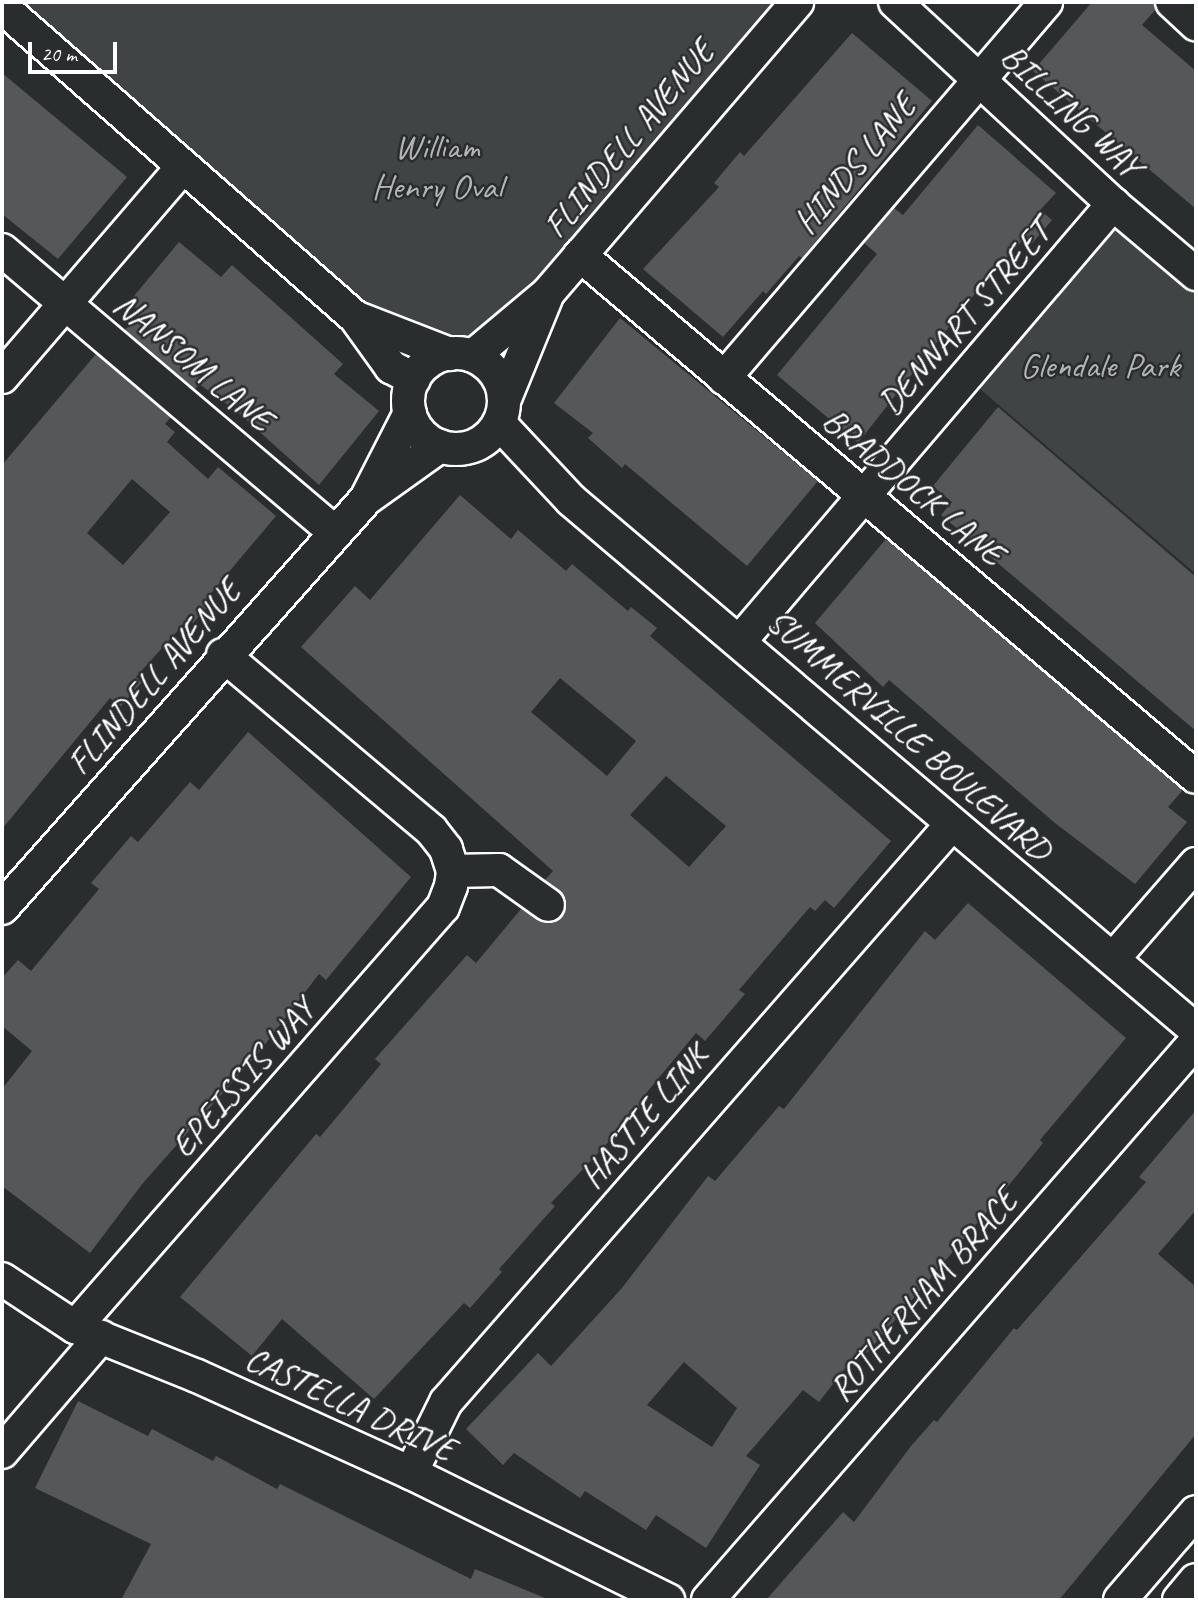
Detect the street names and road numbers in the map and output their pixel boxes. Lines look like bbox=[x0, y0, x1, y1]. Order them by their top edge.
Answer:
street label: FLINDELL AVENUE bbox=[534, 31, 724, 247]
street label: BILLING WAY bbox=[991, 34, 1151, 188]
street label: HINDS LANE bbox=[784, 85, 926, 243]
street label: DENNART STREET bbox=[870, 213, 1060, 423]
street label: NANSOM LANE bbox=[104, 283, 282, 441]
street label: BRADDOCK LANE bbox=[814, 399, 1012, 575]
street label: FLINDELL AVENUE bbox=[57, 570, 251, 784]
street label: SUMMERVILLE BOULEVARD bbox=[757, 599, 1061, 871]
street label: EPEISSIS WAY bbox=[162, 989, 324, 1167]
street label: HASTIE LINK bbox=[571, 1037, 717, 1197]
street label: ROTHERHAM BRACE bbox=[819, 1180, 1027, 1410]
street label: CASTELLA DRIVE bbox=[239, 1337, 461, 1471]

